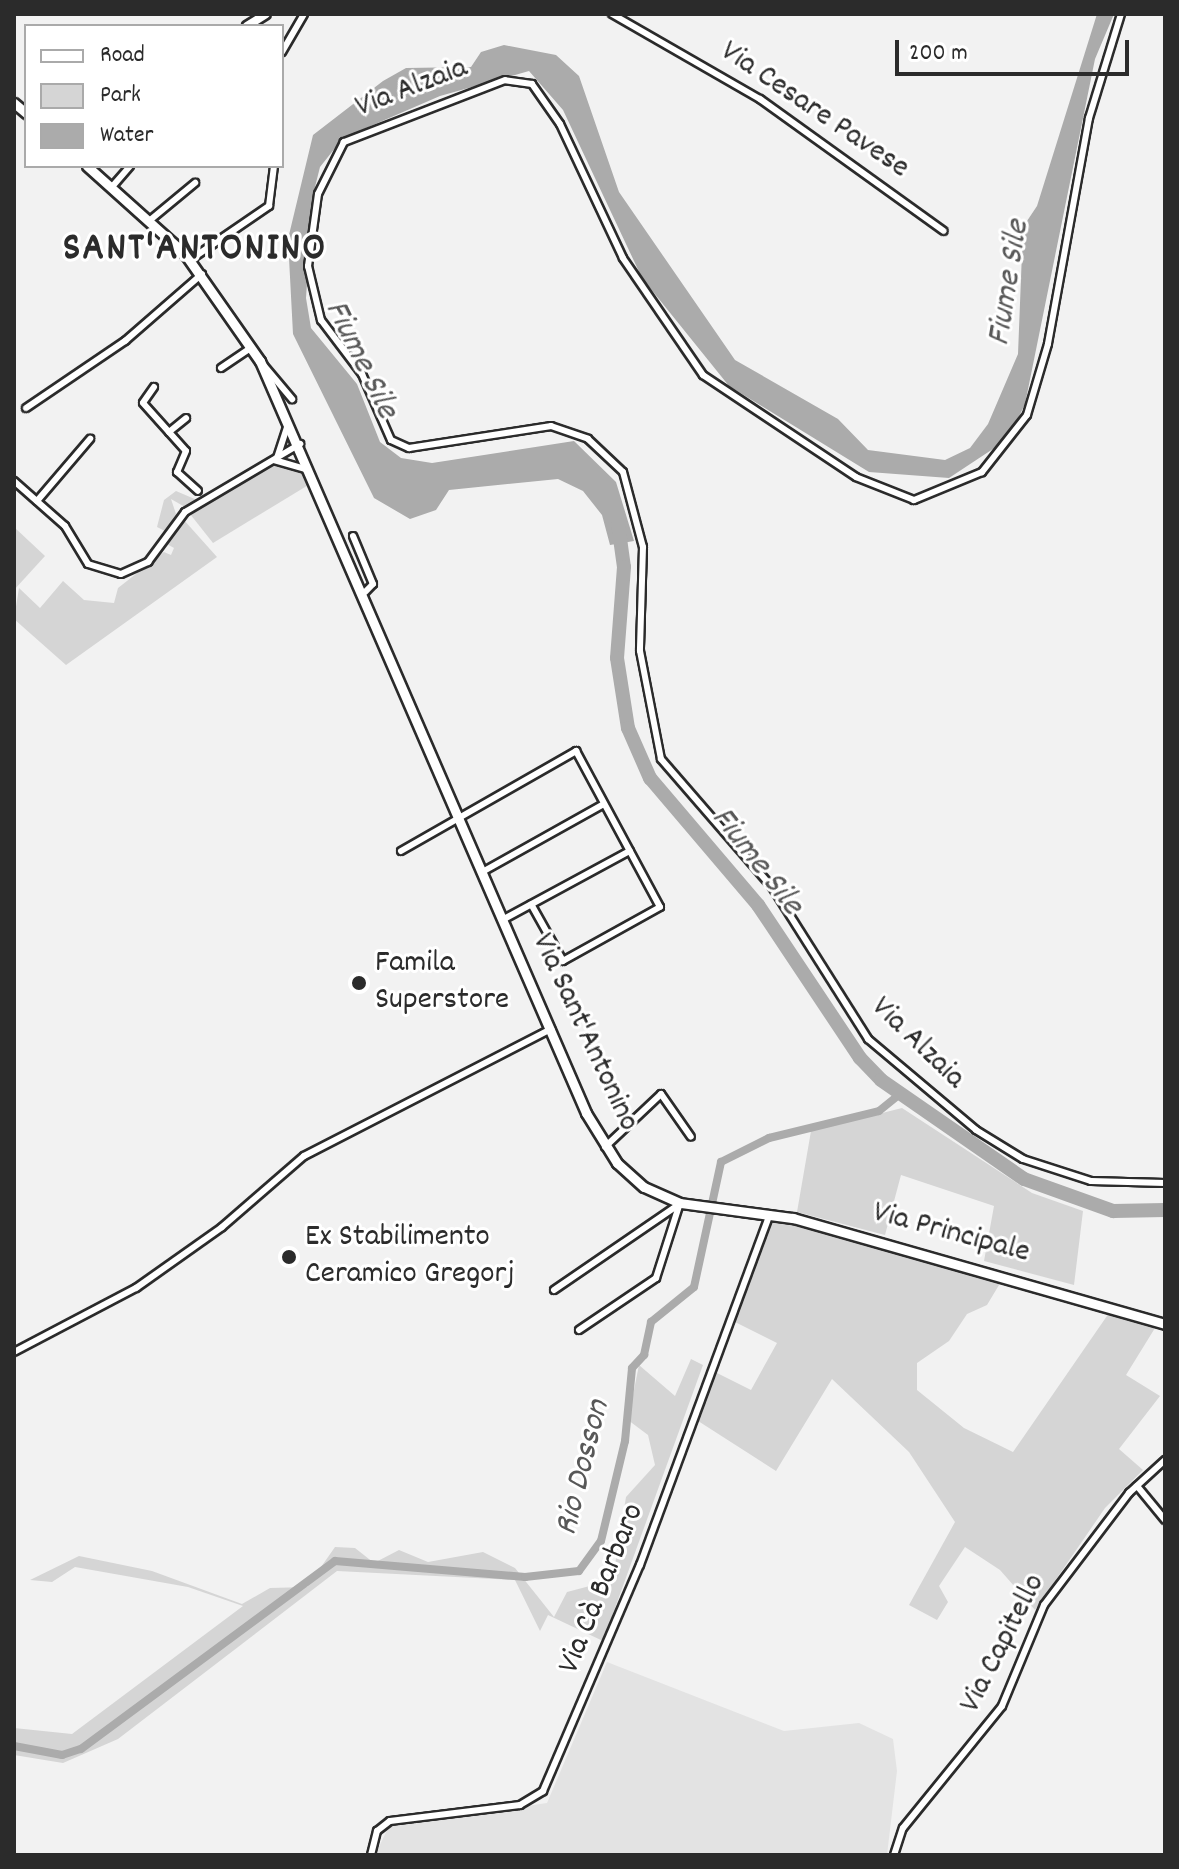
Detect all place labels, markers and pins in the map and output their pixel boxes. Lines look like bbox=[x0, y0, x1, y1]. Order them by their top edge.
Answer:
place label: Famila Superstore bbox=[375, 946, 509, 1021]
marker: Famila Superstore bbox=[350, 974, 368, 992]
place label: Ex Stabilimento Ceramico Gregorj bbox=[305, 1220, 515, 1295]
marker: Ex Stabilimento Ceramico Gregorj bbox=[280, 1248, 298, 1266]

